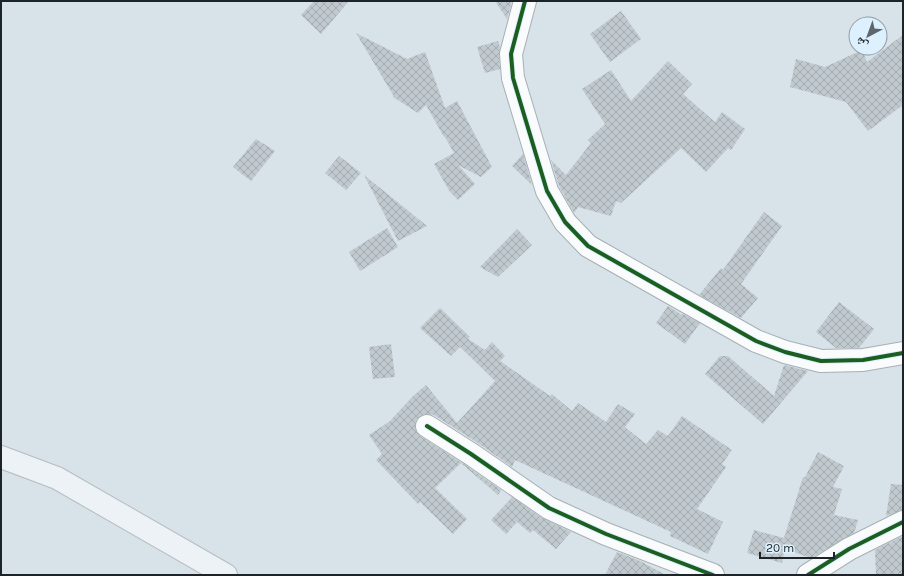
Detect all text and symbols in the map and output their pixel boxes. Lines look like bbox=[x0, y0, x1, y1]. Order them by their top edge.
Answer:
north arrow bbox=[848, 16, 888, 56]
text: ش bbox=[853, 33, 871, 52]
scale bar bbox=[760, 534, 834, 560]
text: 20 m bbox=[766, 541, 794, 555]

